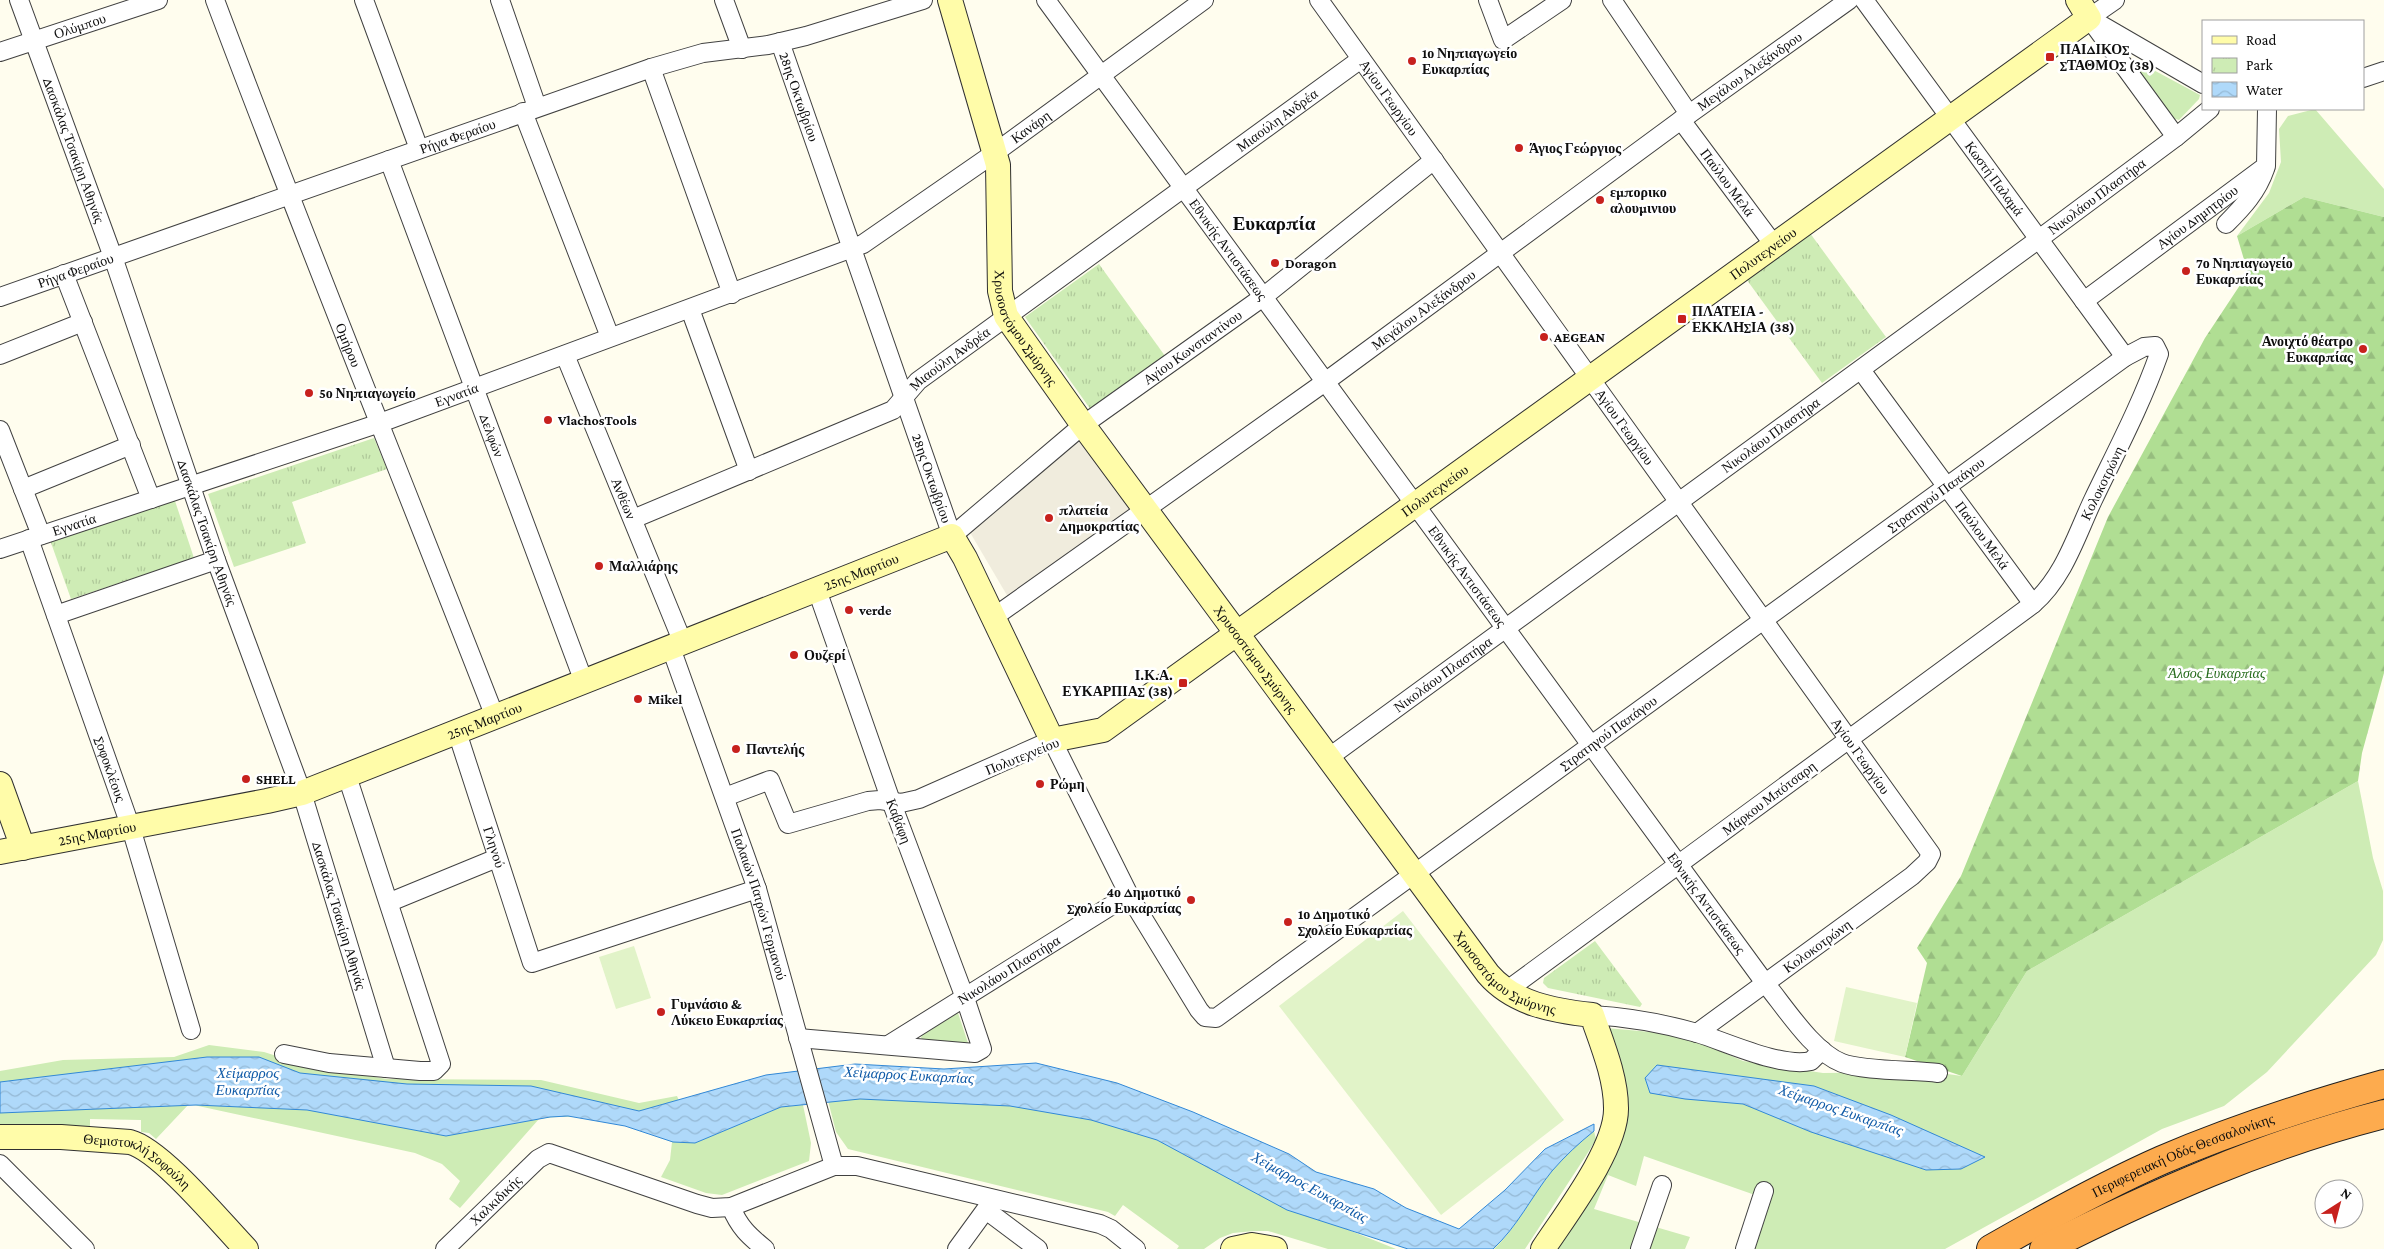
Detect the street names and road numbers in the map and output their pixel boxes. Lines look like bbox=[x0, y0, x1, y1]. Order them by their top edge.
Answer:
street label: Ολύμπου bbox=[52, 10, 108, 42]
street label: Μεγάλου Αλεξάνδρου bbox=[1694, 28, 1805, 114]
street label: 28ης Οκτωβρίου bbox=[776, 50, 822, 144]
street label: Αγίου Γεωργίου bbox=[1356, 56, 1422, 139]
street label: Δασκάλας Τσακίρη Αθηνάς bbox=[40, 75, 108, 226]
street label: Μιαούλη Ανδρέα bbox=[1233, 85, 1321, 155]
street label: Κανάρη bbox=[1008, 107, 1053, 146]
street label: Ρήγα Φεραίου bbox=[417, 115, 498, 157]
street label: Κωστή Παλαμά bbox=[1962, 138, 2027, 219]
street label: Παύλου Μελά bbox=[1697, 146, 1758, 220]
street label: Νικολάου Πλαστήρα bbox=[2045, 154, 2149, 238]
street label: Αγίου Δημητρίου bbox=[2154, 182, 2241, 252]
street label: Εθνικής Αντιστάσεως bbox=[1186, 196, 1271, 304]
street label: Πολυτεχνείου bbox=[1727, 224, 1799, 283]
street label: Ρήγα Φεραίου bbox=[35, 250, 116, 291]
street label: Μεγάλου Αλεξάνδρου bbox=[1368, 266, 1478, 353]
street label: Χρυσοστόμου Σμύρνης bbox=[992, 270, 1061, 389]
street label: Αγίου Κωνσταντίνου bbox=[1140, 307, 1245, 388]
street label: Ομήρου bbox=[333, 321, 364, 369]
street label: Μιαούλη Ανδρέα bbox=[906, 323, 994, 393]
street label: Εγνατία bbox=[433, 379, 481, 410]
street label: Αγίου Γεωργίου bbox=[1592, 386, 1658, 468]
street label: Νικολάου Πλαστήρα bbox=[1718, 393, 1823, 476]
street label: Δελφών bbox=[476, 411, 507, 459]
street label: 28ης Οκτωβρίου bbox=[909, 431, 955, 525]
street label: Κολοκοτρώνη bbox=[2077, 443, 2127, 523]
street label: Στρατηγού Παπάγου bbox=[1884, 454, 1987, 535]
street label: Δασκάλας Τσακίρη Αθηνάς bbox=[174, 457, 240, 609]
street label: Πολυτεχνείου bbox=[1398, 461, 1471, 520]
street label: Ανθέων bbox=[608, 475, 639, 522]
street label: Παύλου Μελά bbox=[1952, 498, 2013, 573]
street label: Εγνατία bbox=[50, 510, 99, 539]
street label: Εθνικής Αντιστάσεως bbox=[1425, 523, 1510, 630]
street label: 25ης Μαρτίου bbox=[822, 550, 901, 594]
street label: Χρυσοστόμου Σμύρνης bbox=[1211, 602, 1301, 717]
street label: Νικολάου Πλαστήρα bbox=[1391, 633, 1495, 715]
street label: Στρατηγού Παπάγου bbox=[1557, 692, 1660, 773]
street label: 25ης Μαρτίου bbox=[445, 699, 524, 743]
street label: Αγίου Γεωργίου bbox=[1828, 715, 1893, 797]
street label: Σοφοκλέους bbox=[91, 734, 129, 804]
street label: Πολυτεχνείου bbox=[983, 734, 1061, 778]
street label: Μάρκου Μπότσαρη bbox=[1719, 758, 1819, 838]
street label: Καβάφη bbox=[883, 796, 915, 846]
street label: 25ης Μαρτίου bbox=[57, 818, 138, 849]
street label: Γληνού bbox=[480, 824, 509, 870]
street label: Παλαιών Πατρών Γερμανού bbox=[728, 826, 790, 982]
street label: Δασκάλας Τσακίρη Αθηνάς bbox=[309, 839, 370, 992]
street label: Εθνικής Αντιστάσεως bbox=[1664, 849, 1749, 957]
street label: Κολοκοτρώνη bbox=[1780, 916, 1854, 976]
street label: Χρυσοστόμου Σμύρνης bbox=[1450, 927, 1558, 1018]
street label: Νικολάου Πλαστήρα bbox=[955, 931, 1063, 1008]
street label: Περιφερειακή Οδός Θεσσαλονίκης bbox=[2089, 1110, 2276, 1200]
street label: Θεμιστοκλή Σοφούλη bbox=[83, 1131, 194, 1192]
street label: Χαλκιδικής bbox=[466, 1172, 525, 1229]

